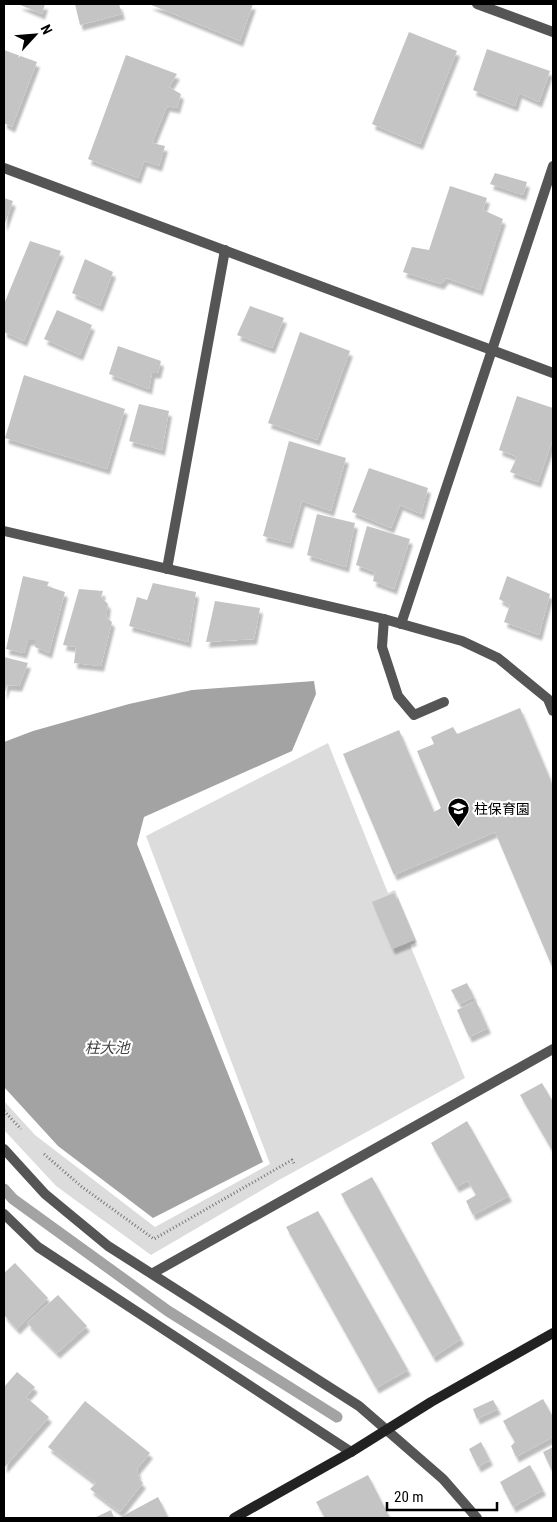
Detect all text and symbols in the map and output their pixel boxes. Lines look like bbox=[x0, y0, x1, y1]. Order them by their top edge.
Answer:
north arrow bbox=[10, 10, 60, 60]
text: N bbox=[38, 22, 56, 37]
school or university icon: 柱保育園 bbox=[446, 797, 470, 828]
place label: 柱保育園 bbox=[474, 801, 530, 817]
water label: 柱大池 bbox=[84, 1039, 131, 1057]
scale bar bbox=[387, 1480, 497, 1512]
text: 20 m bbox=[394, 1488, 424, 1506]

